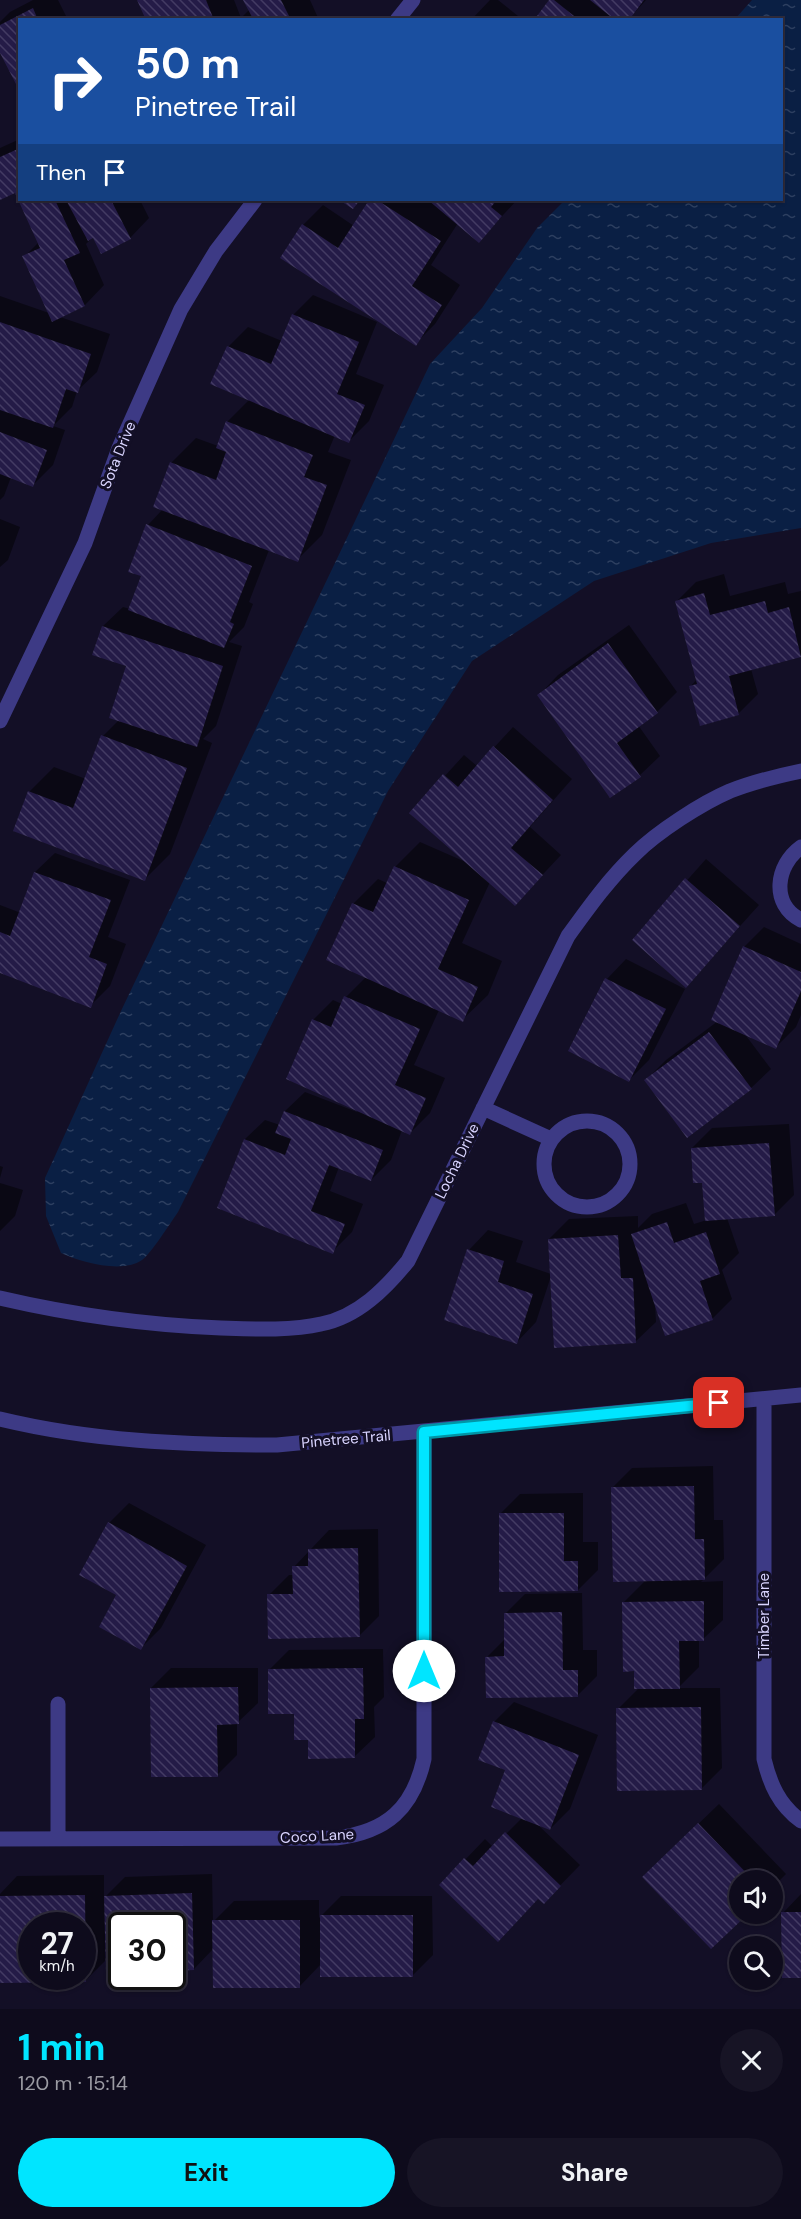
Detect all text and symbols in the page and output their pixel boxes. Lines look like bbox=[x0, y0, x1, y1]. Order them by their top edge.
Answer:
text: 50 m bbox=[135, 36, 240, 91]
icon: right bbox=[36, 42, 114, 120]
text: Pinetree Trail bbox=[135, 89, 296, 124]
icon: arrive bbox=[98, 156, 131, 189]
text: Then bbox=[36, 158, 86, 187]
street label: Sota Drive bbox=[95, 418, 141, 492]
street label: Locha Drive bbox=[430, 1120, 484, 1202]
pin bbox=[693, 1377, 744, 1428]
icon: arrive bbox=[702, 1386, 735, 1419]
street label: Pinetree Trail bbox=[301, 1425, 391, 1453]
street label: Timber Lane bbox=[754, 1573, 774, 1659]
position arrow bbox=[392, 1639, 456, 1703]
street label: Coco Lane bbox=[279, 1824, 355, 1848]
map controls bbox=[729, 1870, 783, 1990]
button: sound bbox=[729, 1870, 783, 1924]
speed limit sign: 30 bbox=[108, 1912, 186, 1990]
text: 27 bbox=[40, 1924, 74, 1963]
button: search bbox=[729, 1936, 783, 1990]
text: km/h bbox=[39, 1956, 75, 1976]
text: 1 min bbox=[18, 2024, 106, 2071]
button: close bbox=[720, 2029, 783, 2092]
text: 120 m · 15:14 bbox=[18, 2070, 128, 2096]
button: Exit bbox=[18, 2138, 395, 2207]
button: Share bbox=[407, 2138, 783, 2207]

